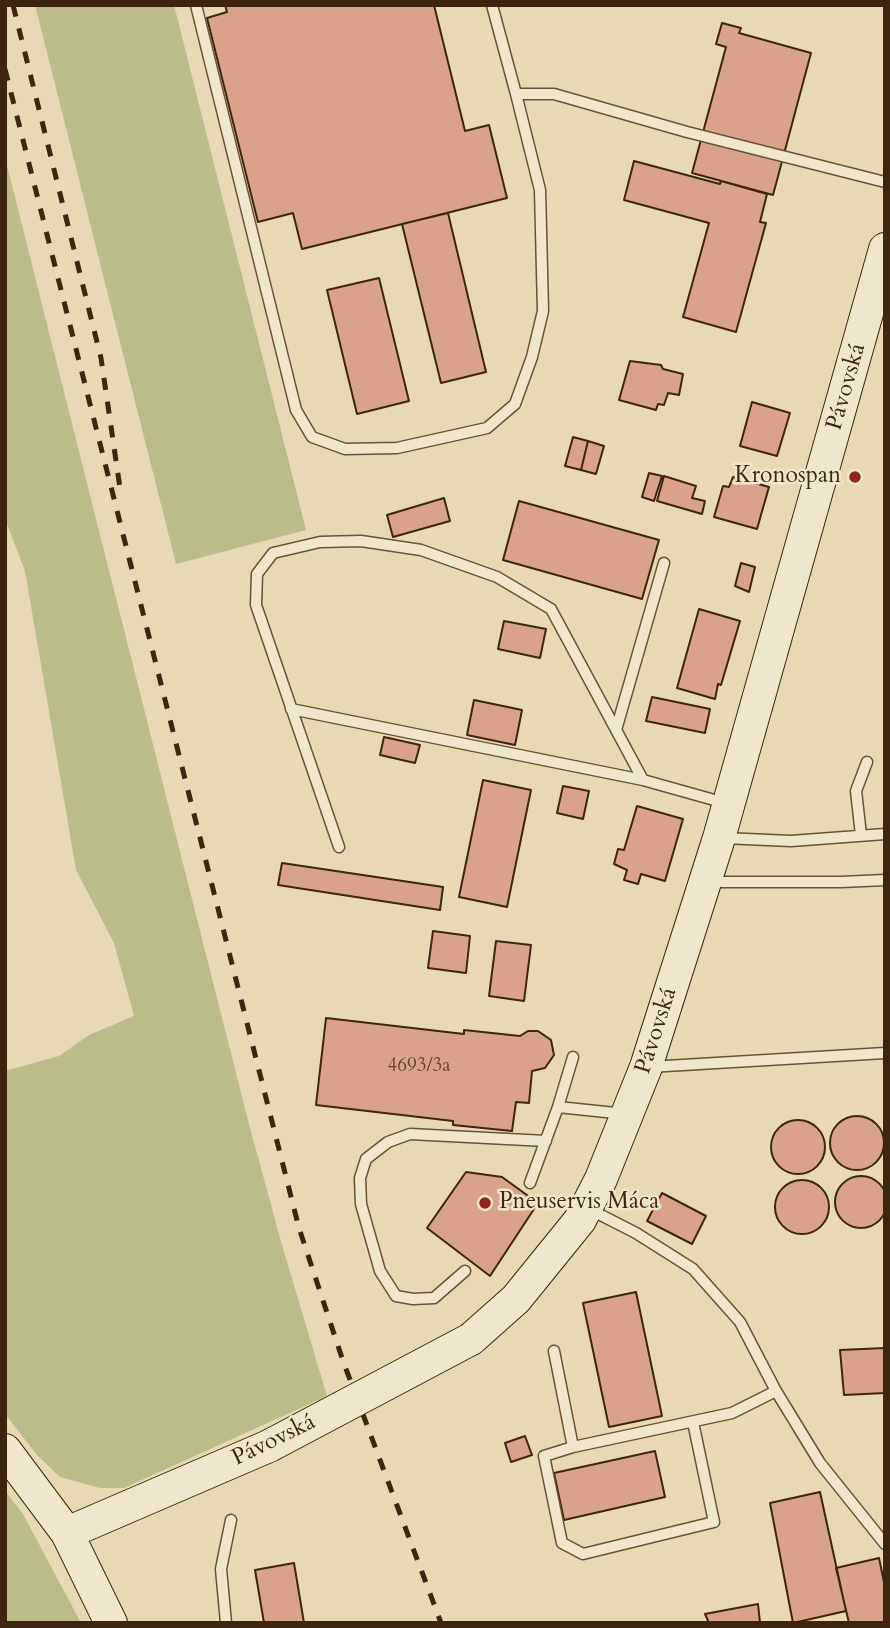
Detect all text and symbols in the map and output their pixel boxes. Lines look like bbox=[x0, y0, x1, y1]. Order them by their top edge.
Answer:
street label: Pávovská bbox=[821, 340, 873, 434]
place label: Kronospan bbox=[735, 463, 841, 491]
marker: Kronospan bbox=[847, 469, 863, 485]
street label: Pávovská bbox=[630, 984, 684, 1078]
house number: 4693/3a bbox=[387, 1056, 451, 1078]
place label: Pneuservis Máca bbox=[499, 1189, 659, 1217]
marker: Pneuservis Máca bbox=[477, 1195, 493, 1211]
street label: Pávovská bbox=[228, 1409, 320, 1473]

